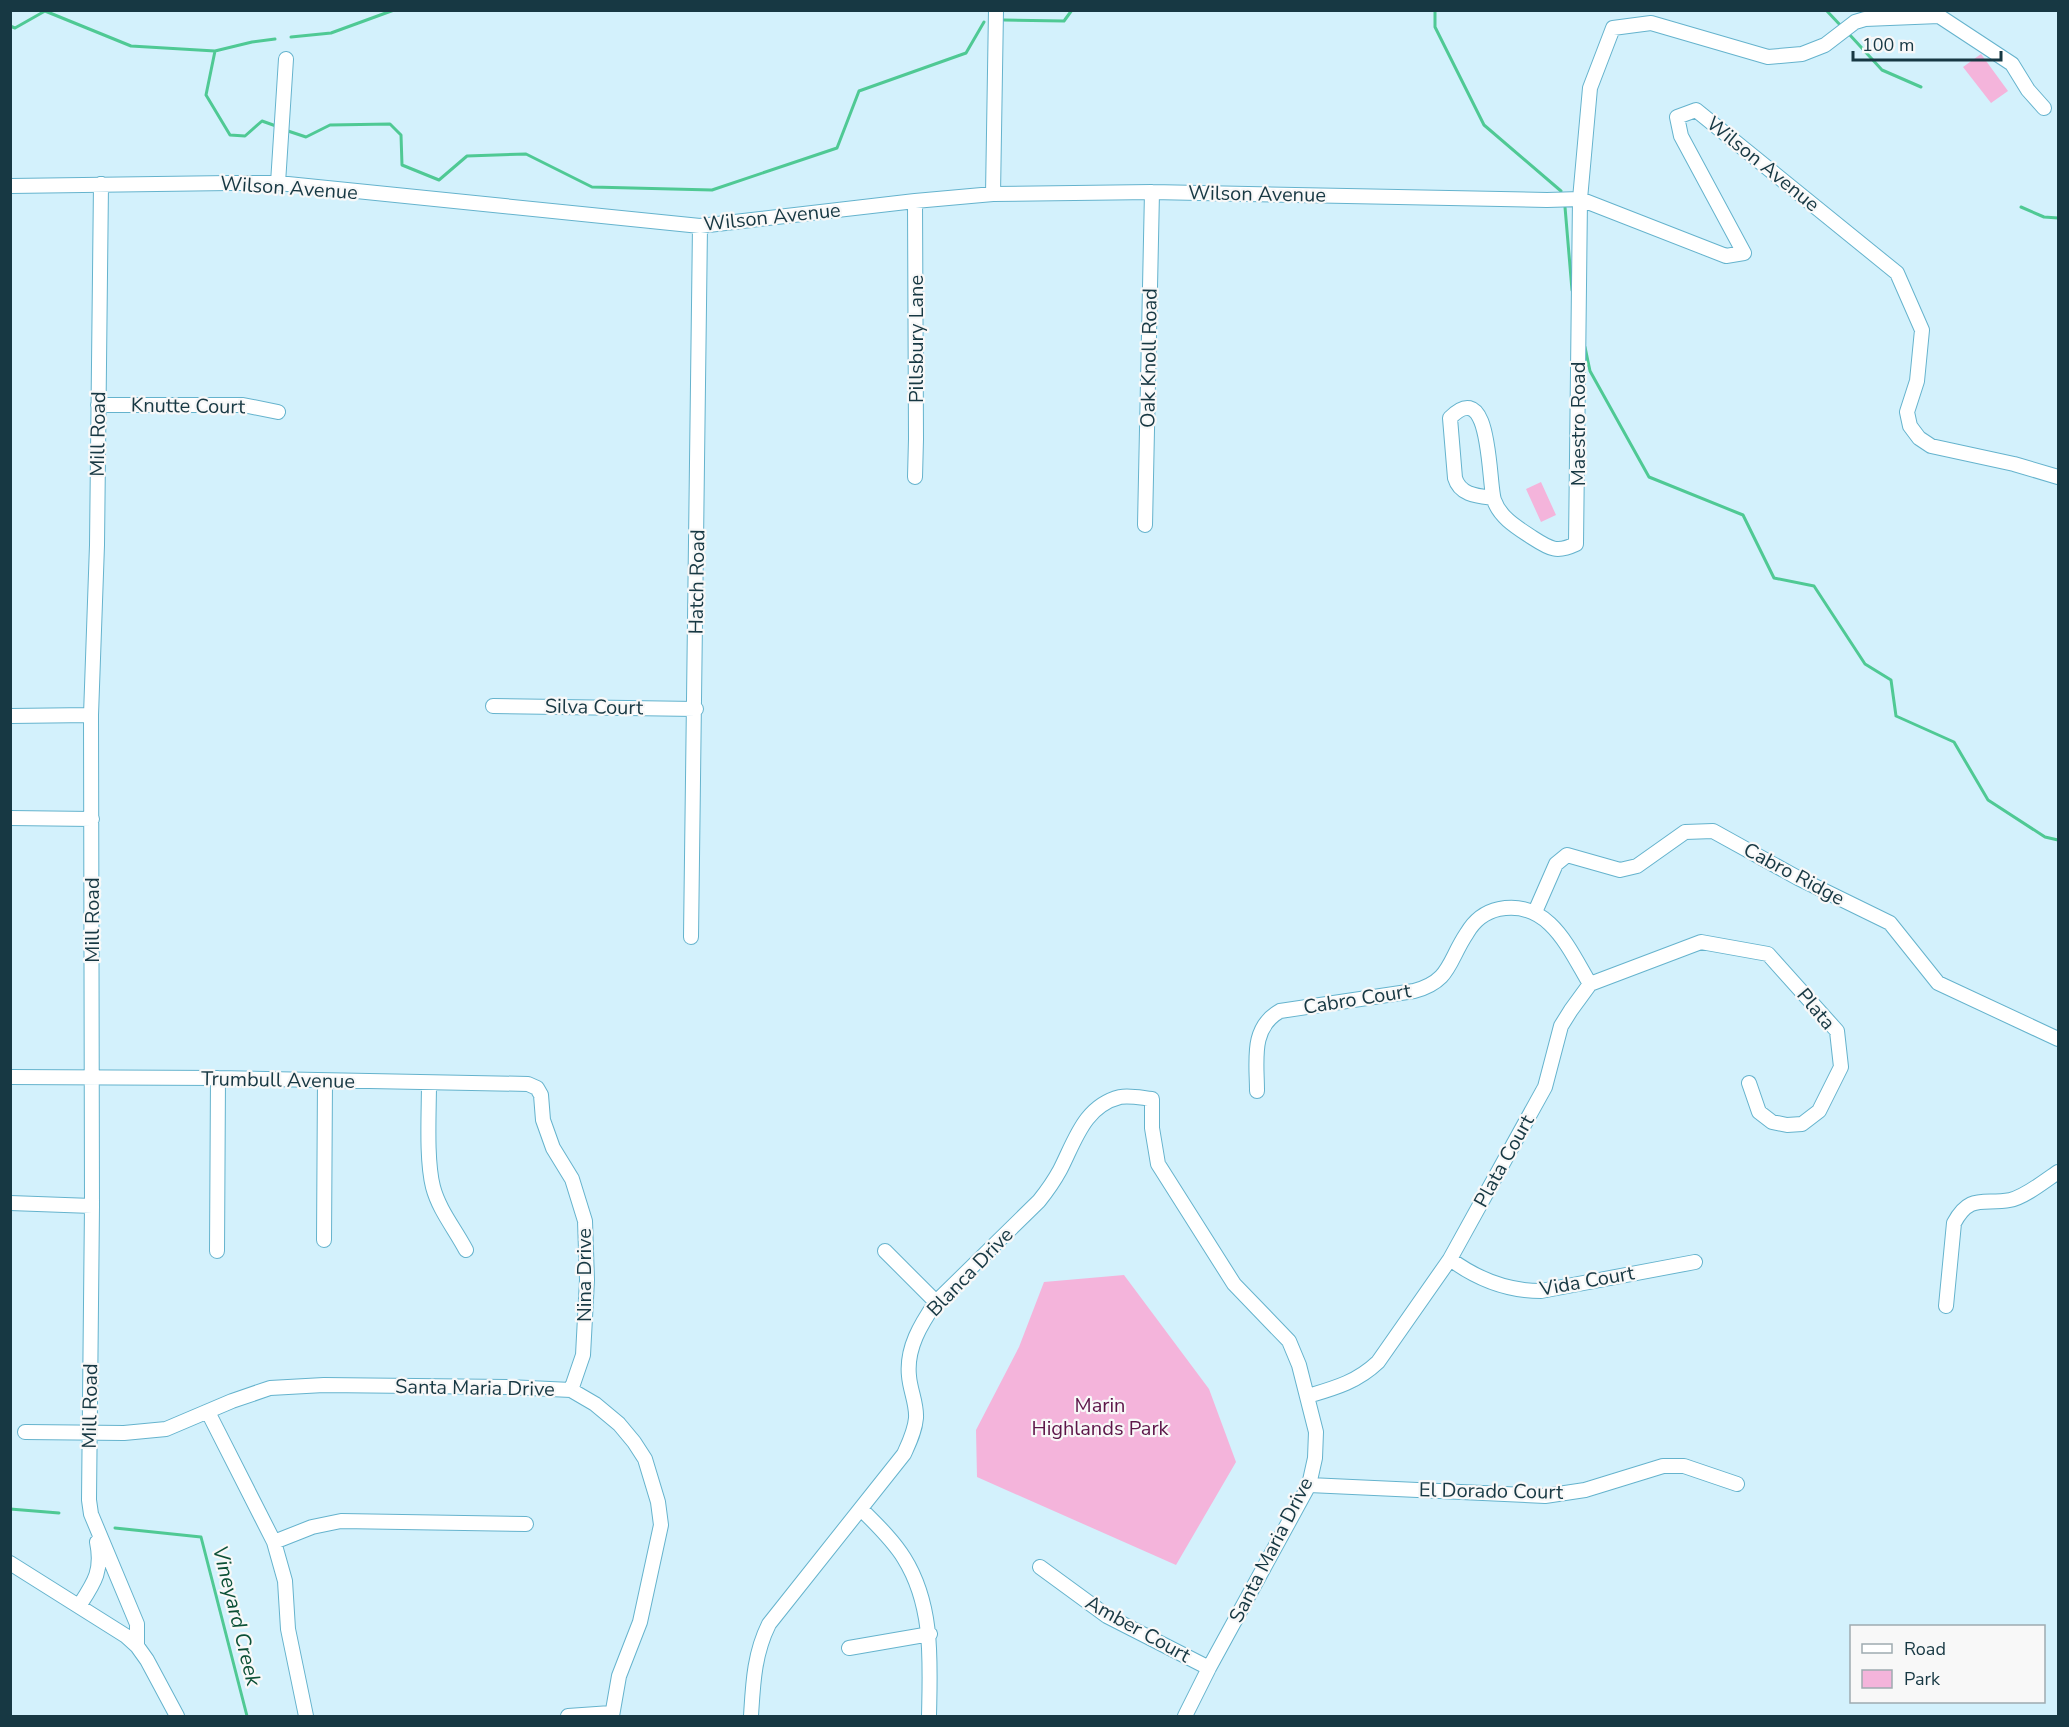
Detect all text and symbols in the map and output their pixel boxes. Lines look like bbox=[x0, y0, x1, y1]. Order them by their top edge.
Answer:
scale bar bbox=[1853, 24, 2002, 62]
text: 100 m bbox=[1862, 33, 1914, 57]
street label: Wilson Avenue bbox=[1701, 110, 1825, 218]
street label: Wilson Avenue bbox=[219, 170, 359, 206]
street label: Wilson Avenue bbox=[1188, 179, 1326, 209]
street label: Wilson Avenue bbox=[702, 196, 842, 238]
street label: Pillsbury Lane bbox=[903, 275, 930, 403]
street label: Oak Knoll Road bbox=[1134, 288, 1164, 428]
street label: Maestro Road bbox=[1565, 362, 1592, 486]
street label: Mill Road bbox=[84, 391, 112, 477]
street label: Knutte Court bbox=[131, 392, 246, 421]
street label: Hatch Road bbox=[683, 529, 711, 635]
street label: Silva Court bbox=[545, 693, 644, 721]
street label: Cabro Ridge bbox=[1739, 836, 1849, 912]
street label: Mill Road bbox=[79, 877, 106, 963]
street label: Cabro Court bbox=[1301, 977, 1414, 1021]
street label: Plata bbox=[1791, 982, 1841, 1036]
street label: Trumbull Avenue bbox=[201, 1065, 355, 1095]
street label: Plata Court bbox=[1468, 1109, 1541, 1212]
street label: Blanca Drive bbox=[921, 1222, 1019, 1322]
street label: Nina Drive bbox=[571, 1228, 598, 1322]
street label: Vida Court bbox=[1537, 1259, 1637, 1303]
street label: Mill Road bbox=[76, 1363, 104, 1449]
street label: Santa Maria Drive bbox=[395, 1373, 555, 1403]
park label: Marin Highlands Park bbox=[1031, 1392, 1170, 1442]
street label: Santa Maria Drive bbox=[1223, 1473, 1319, 1627]
street label: El Dorado Court bbox=[1419, 1476, 1564, 1506]
water label: Vineyard Creek bbox=[206, 1543, 268, 1689]
street label: Amber Court bbox=[1081, 1589, 1196, 1669]
legend bbox=[1850, 1625, 2045, 1703]
text: Road bbox=[1904, 1637, 1946, 1661]
text: Park bbox=[1904, 1667, 1941, 1691]

